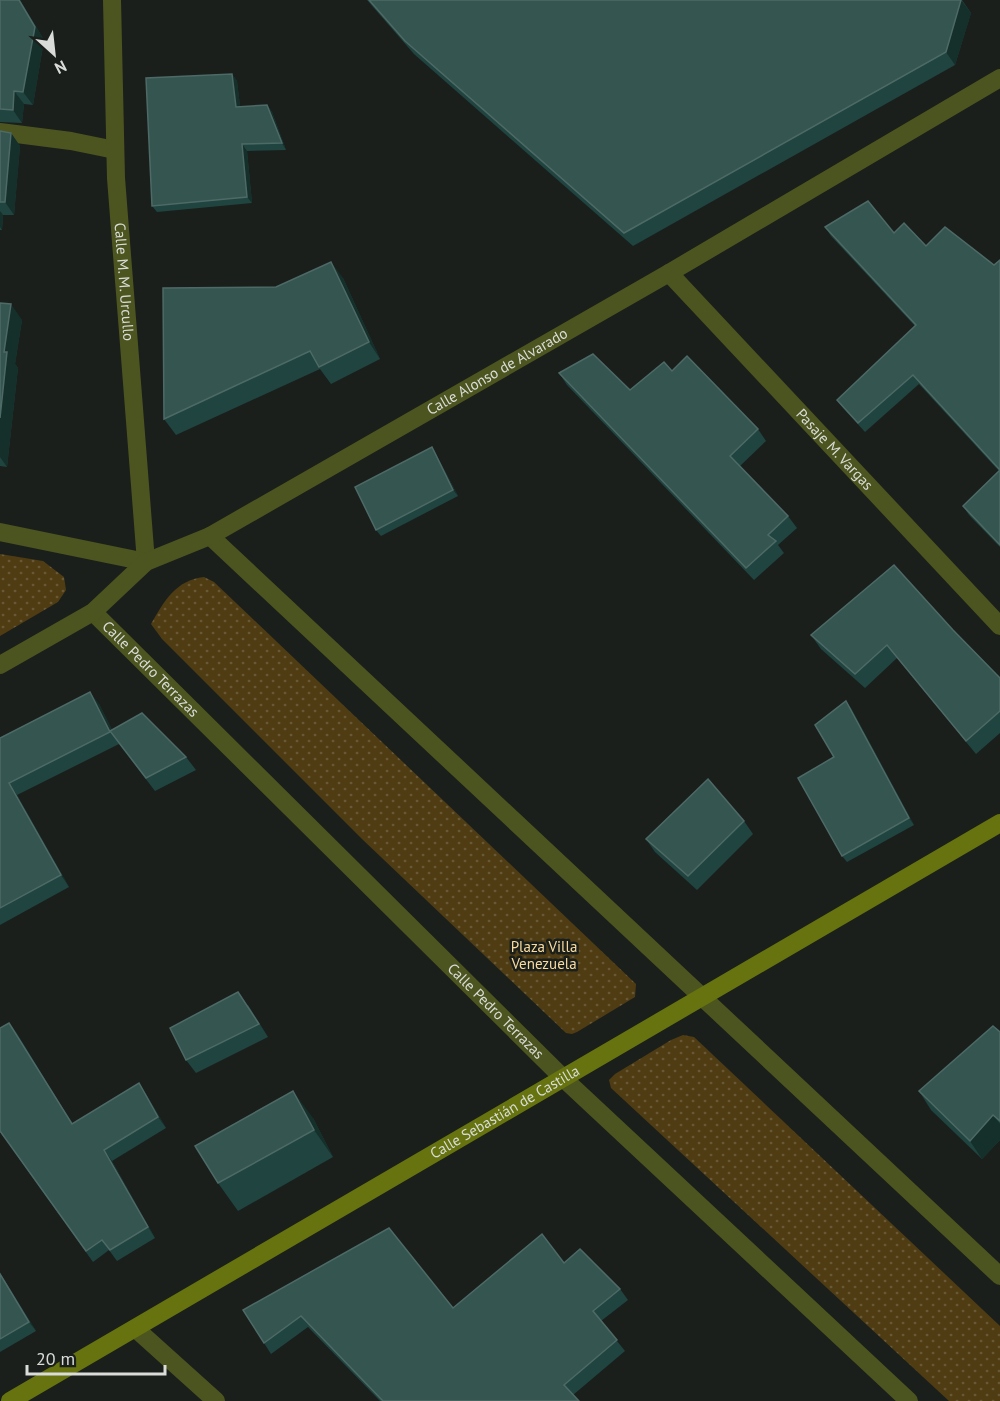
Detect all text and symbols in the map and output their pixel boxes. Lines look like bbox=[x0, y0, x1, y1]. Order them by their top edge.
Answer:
north arrow bbox=[24, 24, 84, 84]
text: N bbox=[52, 56, 70, 79]
street label: Calle M. M. Urcullo bbox=[111, 222, 139, 341]
street label: Calle Alonso de Alvarado bbox=[423, 323, 571, 419]
street label: Pasaje M. Vargas bbox=[792, 405, 878, 494]
street label: Calle Pedro Terrazas bbox=[99, 617, 203, 721]
park label: Plaza Villa Venezuela bbox=[510, 937, 577, 973]
street label: Calle Pedro Terrazas bbox=[444, 959, 548, 1063]
street label: Calle Sebastián de Castilla bbox=[427, 1061, 583, 1163]
scale bar bbox=[27, 1338, 165, 1376]
text: 20 m bbox=[36, 1347, 75, 1370]

